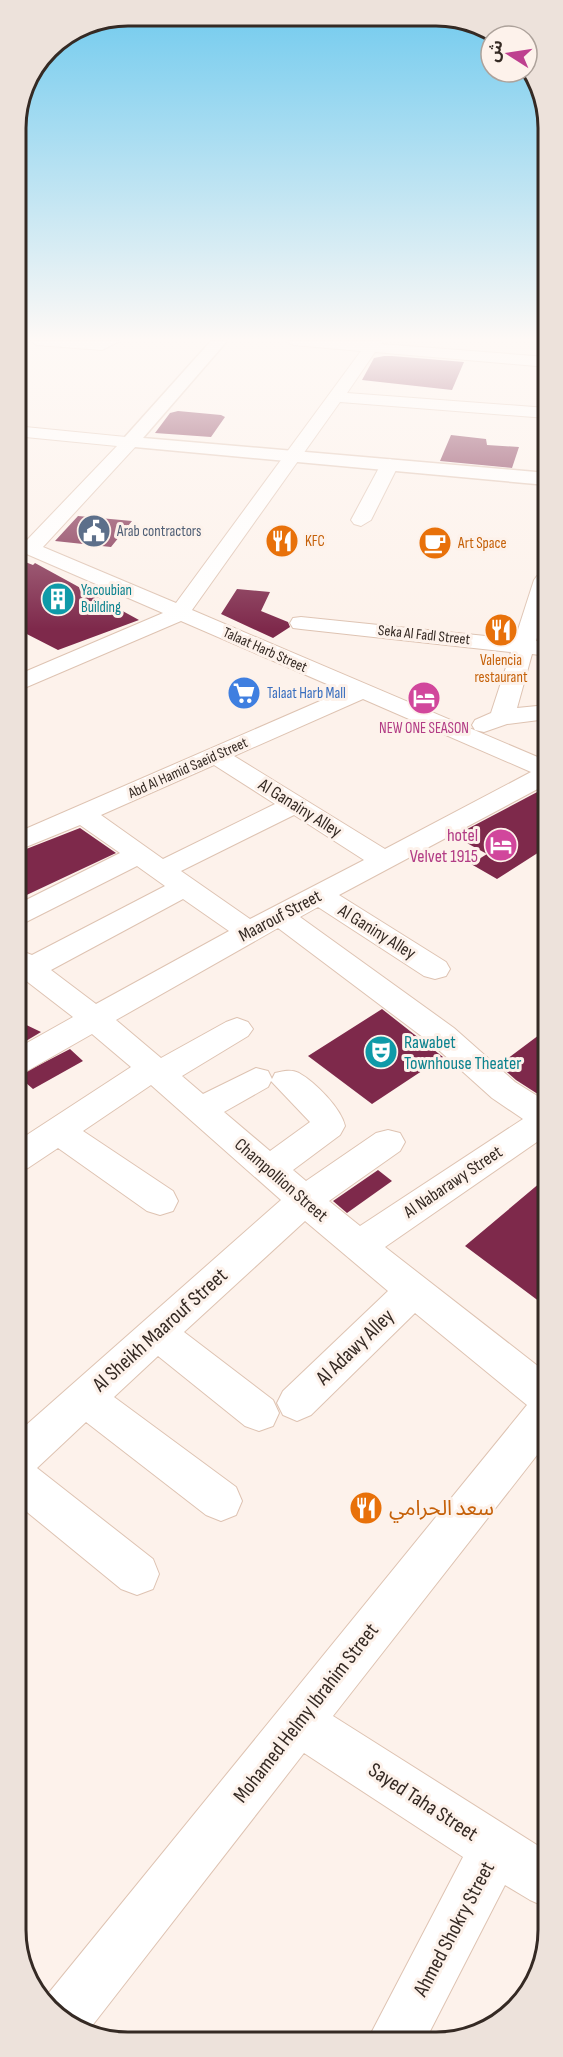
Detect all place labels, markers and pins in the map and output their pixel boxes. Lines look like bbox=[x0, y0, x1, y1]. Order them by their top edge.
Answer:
public building icon: Arab contractors bbox=[76, 513, 112, 549]
place label: Arab contractors bbox=[116, 522, 201, 541]
restaurant icon: KFC bbox=[264, 523, 300, 559]
cafe icon: Art Space bbox=[417, 525, 453, 561]
place label: KFC bbox=[305, 532, 325, 551]
place label: Art Space bbox=[457, 534, 507, 553]
building icon: Yacoubian Building bbox=[40, 581, 76, 617]
place label: Yacoubian Building bbox=[81, 581, 132, 617]
restaurant icon: Valencia restaurant bbox=[483, 612, 519, 648]
place label: Valencia restaurant bbox=[475, 651, 528, 687]
supermarket icon: Talaat Harb Mall bbox=[226, 675, 262, 711]
hotel icon: NEW ONE SEASON bbox=[406, 680, 442, 716]
place label: Talaat Harb Mall bbox=[267, 684, 346, 703]
place label: NEW ONE SEASON bbox=[379, 719, 469, 738]
place label: hotel Velvet 1915 bbox=[410, 825, 478, 867]
hotel icon: hotel Velvet 1915 bbox=[483, 827, 519, 863]
place label: Rawabet Townhouse Theater bbox=[404, 1032, 521, 1074]
theatre icon: Rawabet Townhouse Theater bbox=[363, 1034, 399, 1070]
restaurant icon: سعد الحرامي bbox=[348, 1490, 384, 1526]
place label: سعد الحرامي bbox=[389, 1496, 494, 1523]

